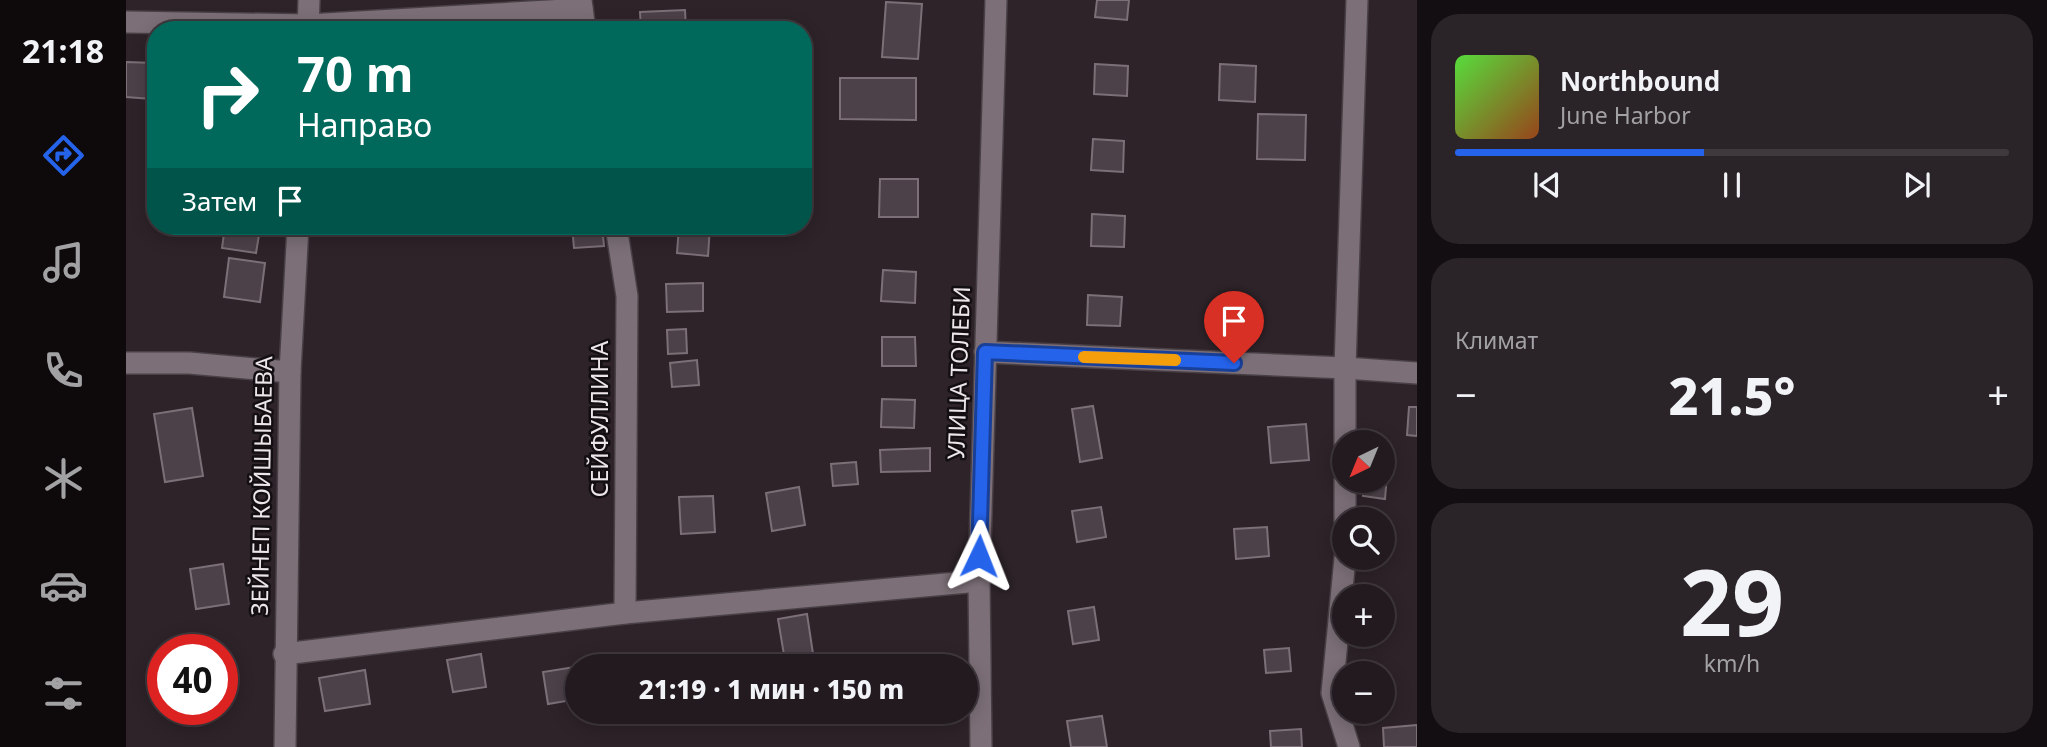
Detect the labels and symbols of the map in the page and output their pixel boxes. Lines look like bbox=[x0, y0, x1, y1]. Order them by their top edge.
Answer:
street label: УЛИЦА ТОЛЕБИ bbox=[939, 286, 977, 460]
pin bbox=[1204, 291, 1264, 363]
street label: СЕЙФУЛЛИНА bbox=[583, 340, 615, 497]
street label: ЗЕЙНЕП КОЙШЫБАЕВА bbox=[243, 356, 279, 616]
north arrow bbox=[1332, 430, 1395, 494]
position arrow bbox=[942, 519, 1016, 593]
speed limit sign: 40 bbox=[147, 634, 238, 725]

